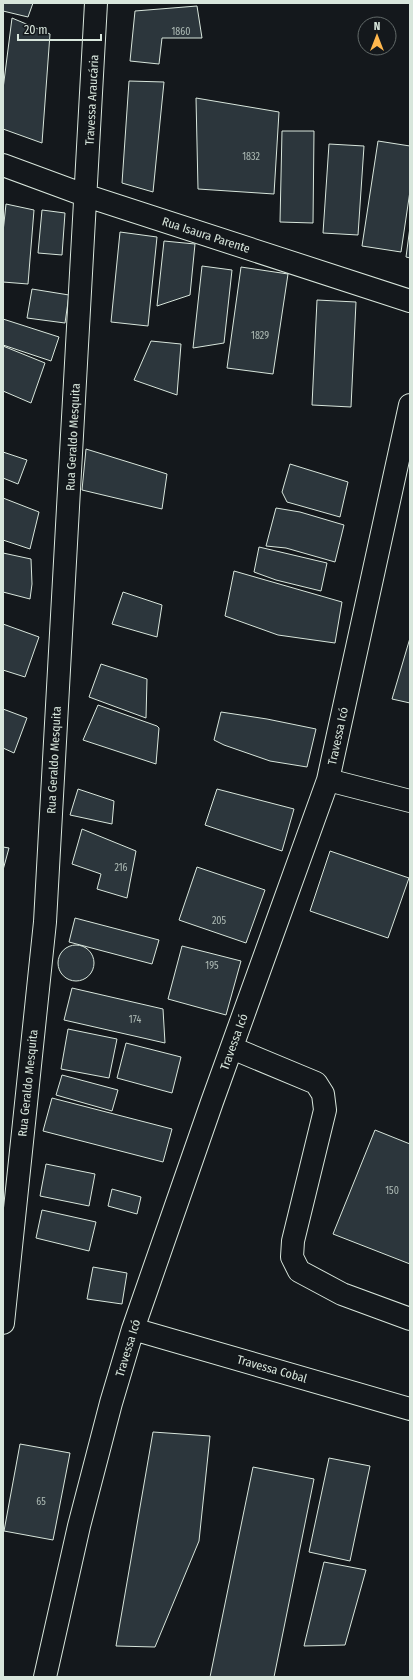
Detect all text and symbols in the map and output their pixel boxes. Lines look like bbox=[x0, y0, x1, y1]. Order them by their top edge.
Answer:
scale bar bbox=[18, 16, 101, 42]
north arrow bbox=[357, 16, 397, 56]
text: N bbox=[374, 20, 380, 33]
text: 20 m bbox=[24, 23, 48, 37]
house number: 1860 bbox=[171, 26, 191, 38]
street label: Travessa Araucária bbox=[83, 54, 101, 146]
house number: 1832 bbox=[242, 151, 260, 163]
street label: Rua Isaura Parente bbox=[160, 214, 252, 256]
house number: 1829 bbox=[251, 330, 269, 342]
street label: Rua Geraldo Mesquita bbox=[63, 383, 83, 491]
street label: Rua Geraldo Mesquita bbox=[44, 706, 64, 814]
street label: Travessa Icó bbox=[325, 706, 351, 766]
house number: 216 bbox=[114, 862, 128, 874]
house number: 205 bbox=[212, 915, 227, 927]
house number: 195 bbox=[205, 960, 219, 972]
street label: Travessa Icó bbox=[217, 1012, 251, 1072]
house number: 174 bbox=[129, 1014, 141, 1026]
street label: Rua Geraldo Mesquita bbox=[15, 1029, 41, 1137]
house number: 150 bbox=[385, 1185, 399, 1197]
street label: Travessa Icó bbox=[113, 1318, 143, 1378]
street label: Travessa Cobal bbox=[235, 1352, 309, 1386]
house number: 65 bbox=[36, 1496, 46, 1508]

